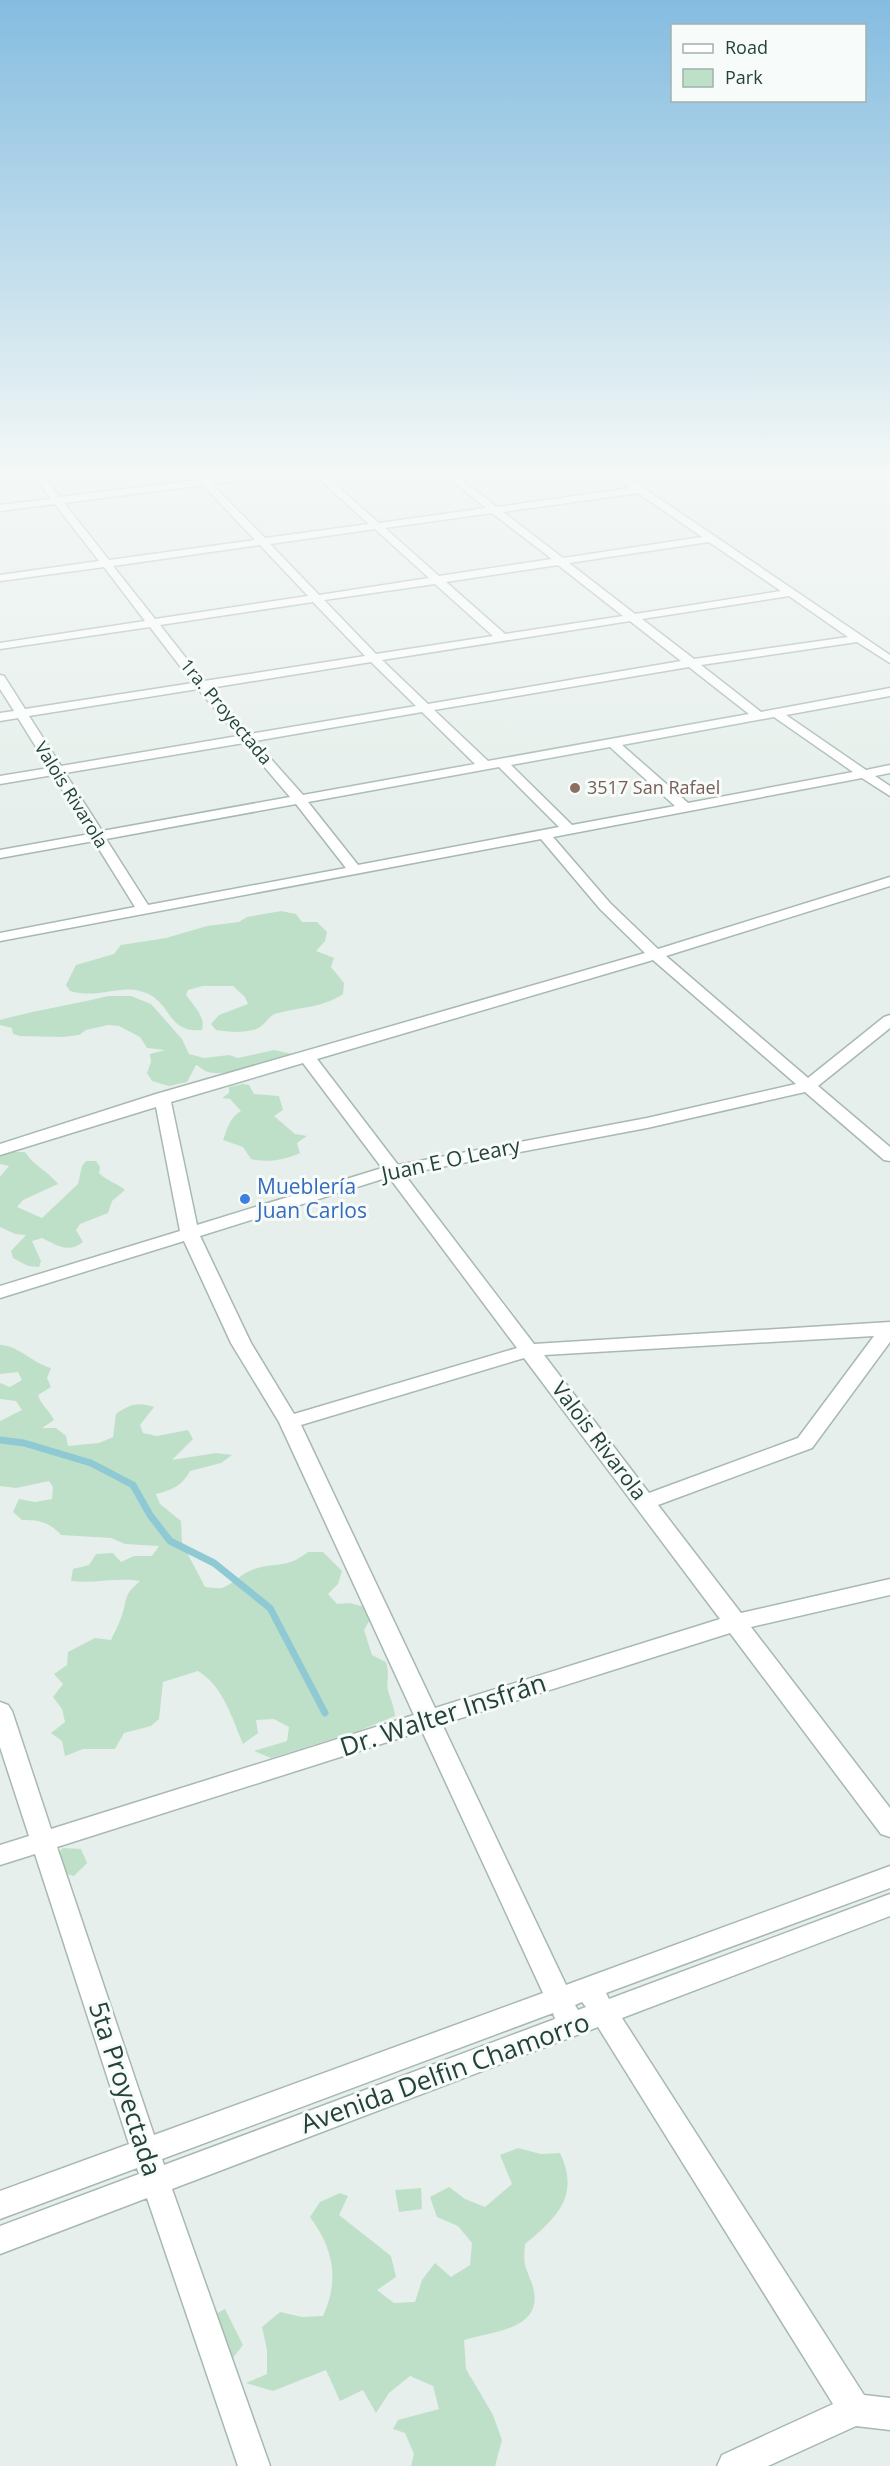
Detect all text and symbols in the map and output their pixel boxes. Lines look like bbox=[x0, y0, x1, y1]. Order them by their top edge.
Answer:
legend bbox=[671, 24, 866, 102]
text: Road bbox=[725, 35, 768, 59]
text: Park bbox=[725, 65, 763, 89]
street label: 1ra. Proyectada bbox=[175, 653, 278, 769]
street label: Valois Rivarola bbox=[30, 737, 114, 852]
place label: 3517 San Rafael bbox=[587, 775, 720, 799]
marker: 3517 San Rafael bbox=[568, 781, 582, 795]
street label: Juan E O Leary bbox=[377, 1131, 523, 1188]
place label: Mueblería Juan Carlos bbox=[255, 1172, 367, 1224]
marker: Mueblería Juan Carlos bbox=[238, 1192, 252, 1206]
street label: Valois Rivarola bbox=[546, 1375, 654, 1505]
street label: Dr. Walter Insfrán bbox=[335, 1664, 550, 1764]
street label: 5ta Proyectada bbox=[81, 1997, 171, 2181]
street label: Avenida Delfin Chamorro bbox=[295, 2003, 594, 2141]

